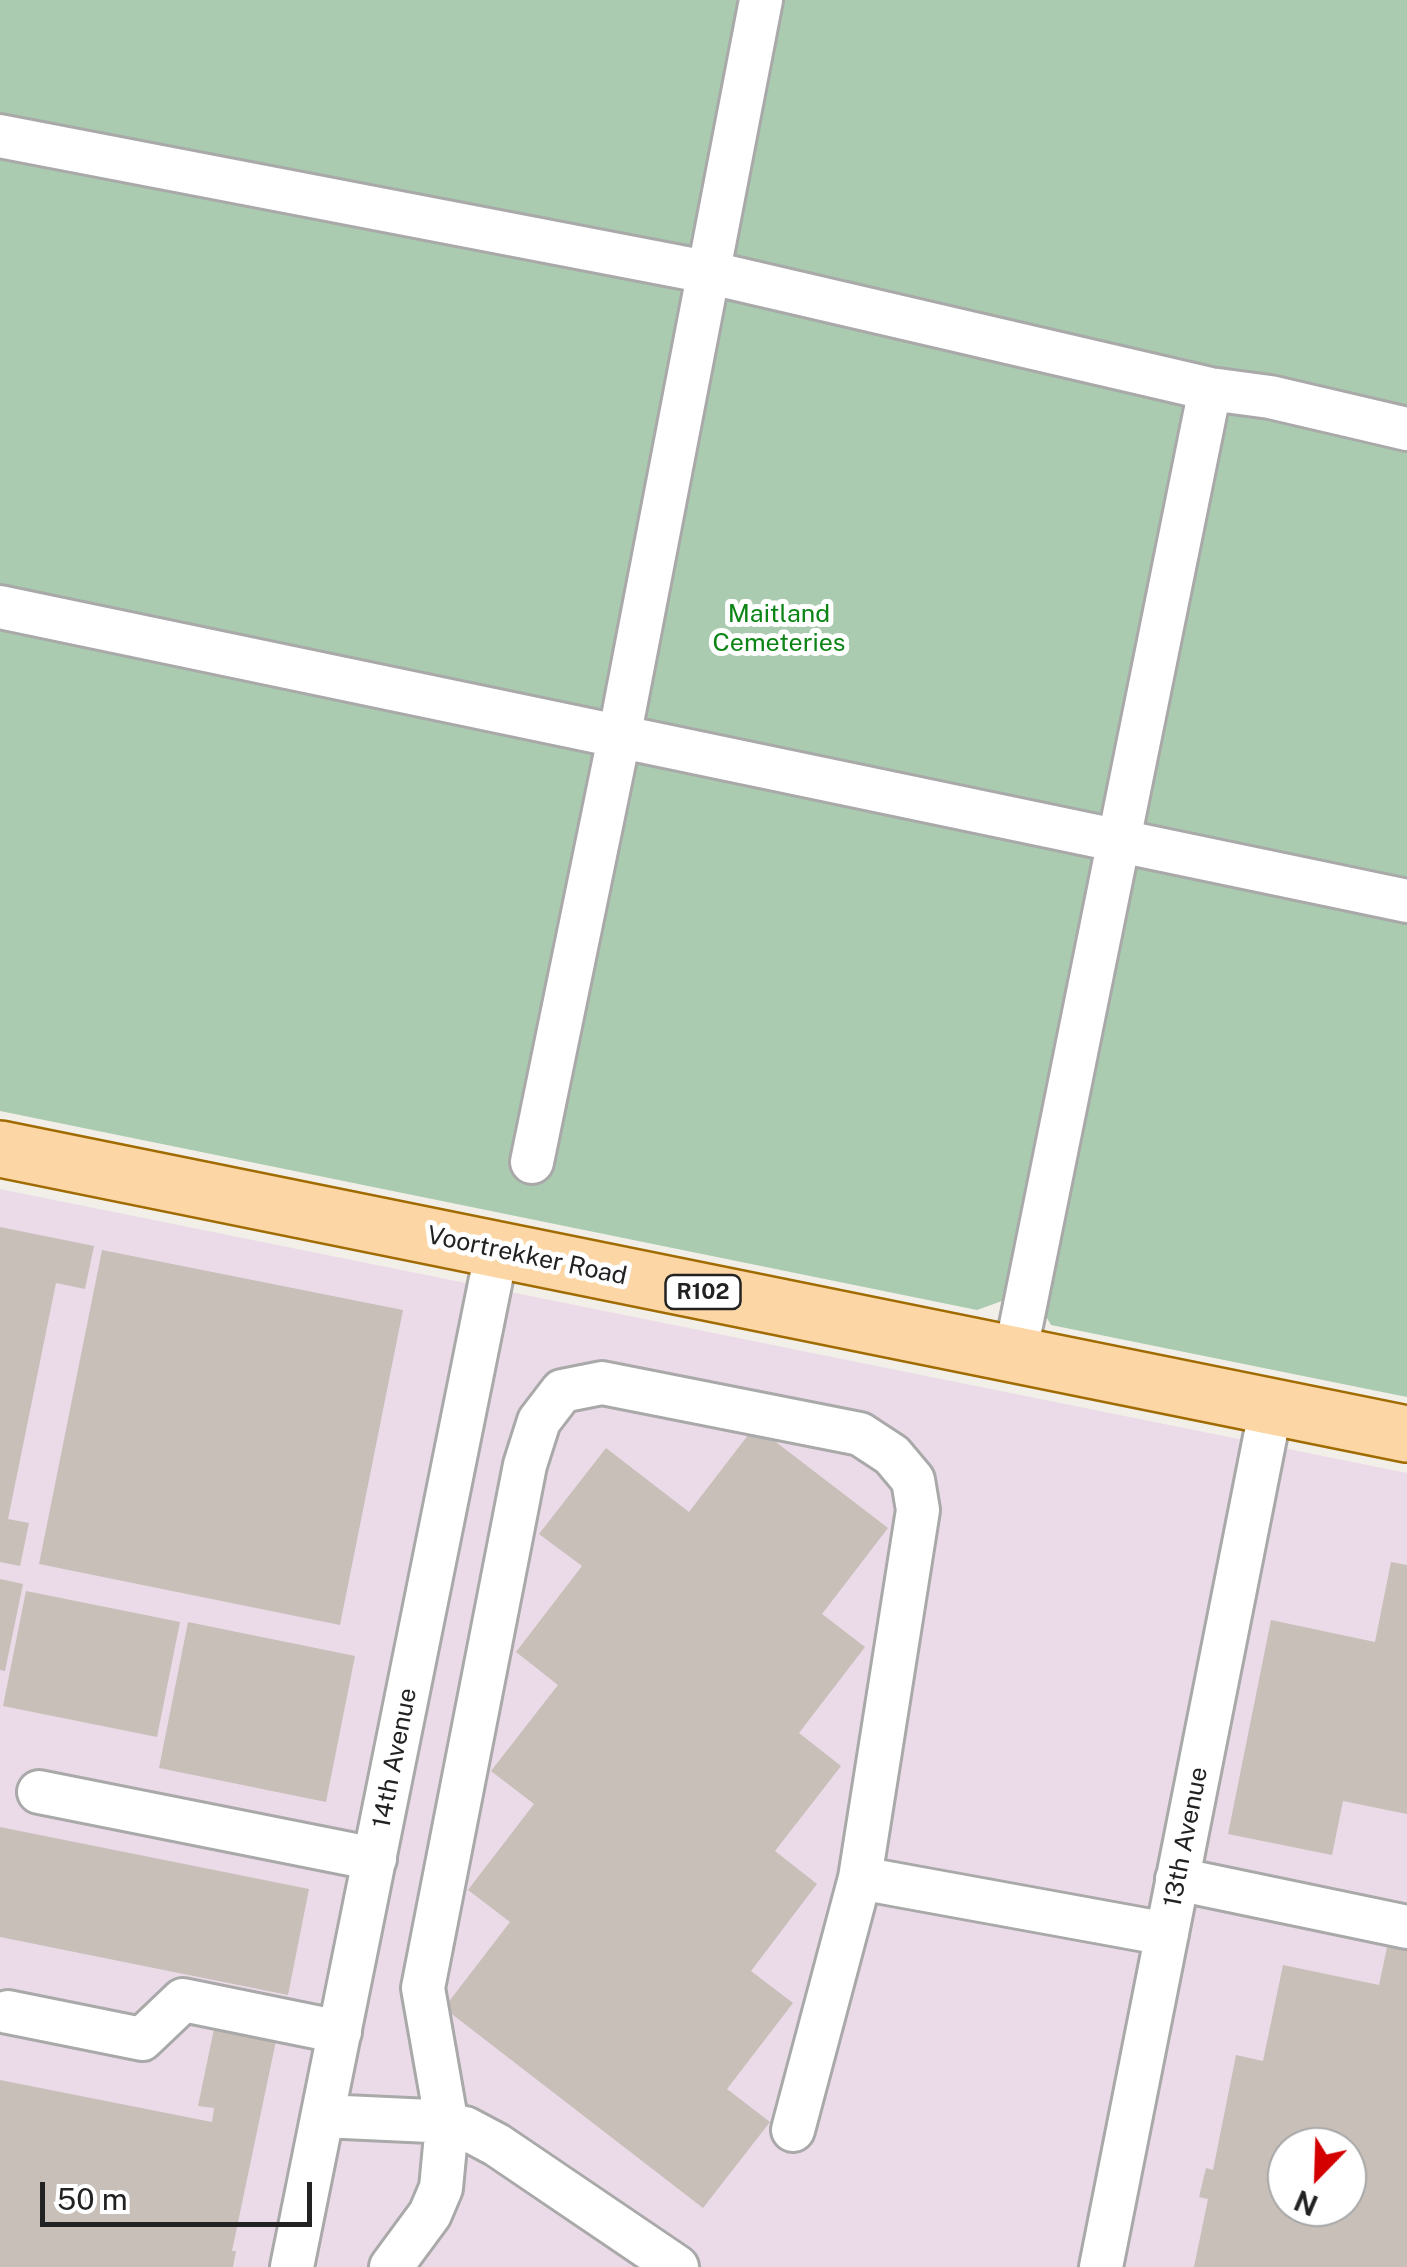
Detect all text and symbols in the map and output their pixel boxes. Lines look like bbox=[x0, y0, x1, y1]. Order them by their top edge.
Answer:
park label: Maitland Cemeteries bbox=[713, 599, 845, 658]
street label: Voortrekker Road bbox=[424, 1220, 630, 1292]
road number: R102 bbox=[666, 1275, 740, 1309]
street label: 14th Avenue bbox=[367, 1685, 423, 1831]
street label: 13th Avenue bbox=[1158, 1764, 1214, 1910]
north arrow bbox=[1267, 2127, 1367, 2227]
scale bar bbox=[45, 2162, 318, 2224]
text: 50 m bbox=[57, 2181, 128, 2217]
text: N bbox=[1289, 2184, 1322, 2223]

